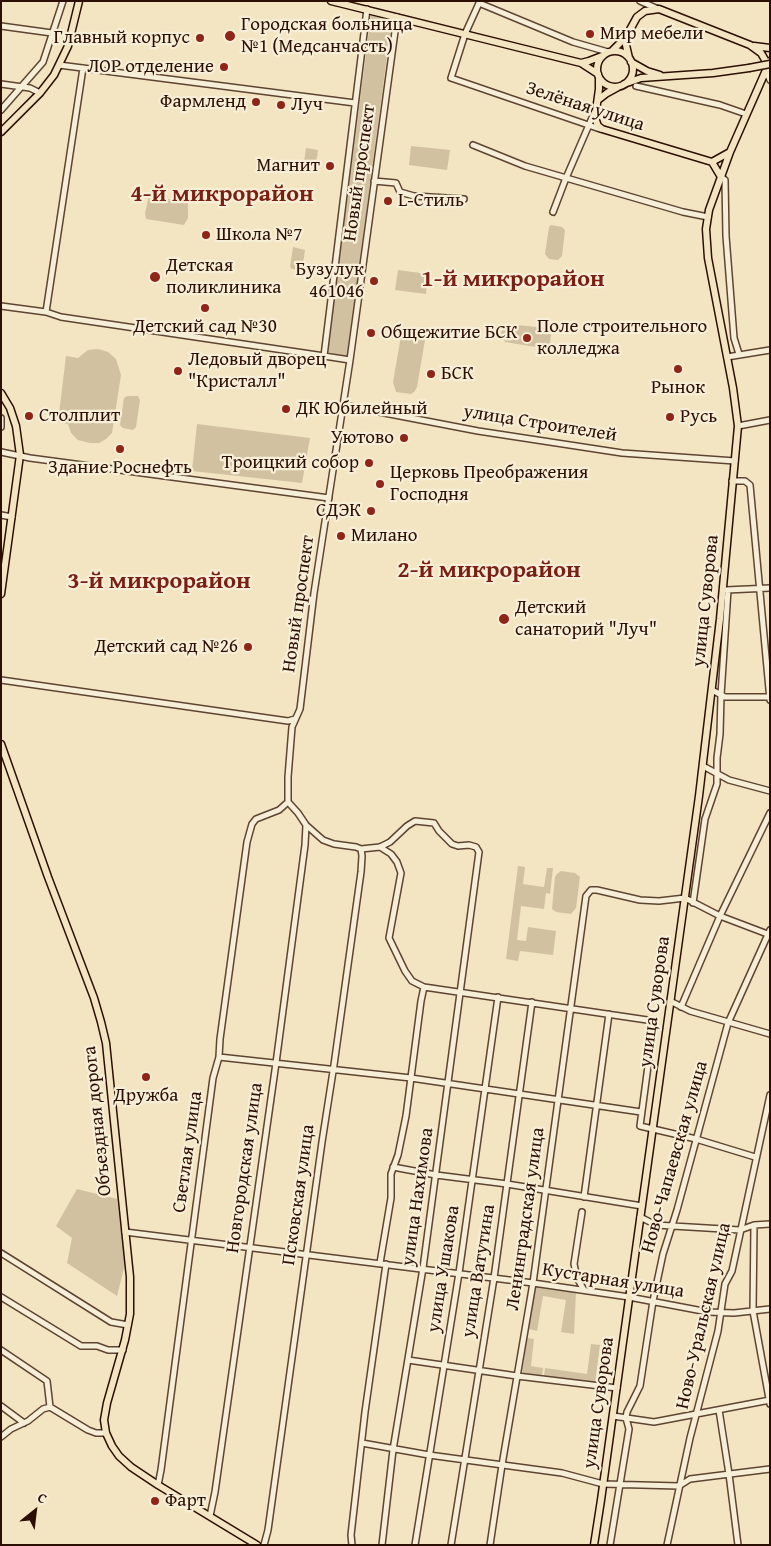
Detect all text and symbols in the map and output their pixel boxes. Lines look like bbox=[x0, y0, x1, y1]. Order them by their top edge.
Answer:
place label: Городская больница №1 (Медсанчасть) bbox=[241, 14, 412, 58]
place label: Мир мебели bbox=[600, 23, 704, 45]
place label: Главный корпус bbox=[54, 27, 190, 49]
marker: Мир мебели bbox=[584, 28, 596, 40]
marker: Городская больница №1 (Медсанчасть) bbox=[223, 29, 237, 43]
marker: Главный корпус bbox=[194, 32, 206, 44]
place label: ЛОР отделение bbox=[87, 56, 214, 78]
marker: ЛОР отделение bbox=[218, 61, 230, 73]
street label: Зелёная улица bbox=[523, 77, 647, 137]
place label: Фармленд bbox=[160, 91, 246, 113]
place label: Луч bbox=[291, 94, 323, 116]
marker: Фармленд bbox=[250, 96, 262, 108]
marker: Луч bbox=[275, 99, 287, 111]
street label: Новый проспект bbox=[339, 103, 381, 243]
place label: Магнит bbox=[257, 155, 320, 177]
marker: Магнит bbox=[324, 160, 336, 172]
district label: 4-й микрорайон bbox=[130, 181, 314, 209]
place label: L-Стиль bbox=[398, 190, 464, 212]
marker: L-Стиль bbox=[382, 195, 394, 207]
place label: Школа №7 bbox=[216, 224, 302, 246]
marker: Школа №7 bbox=[200, 229, 212, 241]
place label: Детская поликлиника bbox=[166, 255, 281, 299]
place label: Бузулук 461046 bbox=[296, 259, 364, 303]
district label: 1-й микрорайон bbox=[421, 266, 605, 294]
marker: Детская поликлиника bbox=[148, 270, 162, 284]
marker: Бузулук 461046 bbox=[368, 275, 380, 287]
marker: Детский сад №30 bbox=[199, 302, 211, 314]
place label: Детский сад №30 bbox=[133, 316, 277, 338]
place label: Поле строительного колледжа bbox=[537, 316, 707, 360]
place label: Общежитие БСК bbox=[381, 322, 517, 344]
marker: Общежитие БСК bbox=[365, 327, 377, 339]
marker: Поле строительного колледжа bbox=[521, 332, 533, 344]
place label: Ледовый дворец "Кристалл" bbox=[188, 349, 326, 393]
place label: БСК bbox=[441, 363, 474, 385]
marker: Рынок bbox=[672, 363, 684, 375]
marker: Ледовый дворец "Кристалл" bbox=[172, 365, 184, 377]
marker: БСК bbox=[425, 368, 437, 380]
place label: Рынок bbox=[651, 377, 705, 399]
place label: ДК Юбилейный bbox=[296, 398, 428, 420]
street label: улица Строителей bbox=[462, 401, 618, 447]
marker: ДК Юбилейный bbox=[280, 403, 292, 415]
place label: Столплит bbox=[39, 405, 120, 427]
place label: Русь bbox=[680, 406, 717, 428]
marker: Столплит bbox=[23, 410, 35, 422]
marker: Русь bbox=[664, 411, 676, 423]
place label: Уютово bbox=[331, 427, 394, 449]
marker: Уютово bbox=[398, 432, 410, 444]
marker: Здание Роснефть bbox=[114, 443, 126, 455]
place label: Троицкий собор bbox=[222, 452, 359, 474]
place label: Здание Роснефть bbox=[48, 457, 192, 479]
marker: Троицкий собор bbox=[363, 457, 375, 469]
place label: Церковь Преображения Господня bbox=[390, 462, 588, 506]
marker: Церковь Преображения Господня bbox=[374, 478, 386, 490]
place label: СДЭК bbox=[316, 500, 361, 522]
marker: СДЭК bbox=[365, 505, 377, 517]
place label: Милано bbox=[351, 525, 417, 547]
marker: Милано bbox=[335, 530, 347, 542]
street label: Новый проспект bbox=[278, 534, 320, 674]
street label: улица Суворова bbox=[688, 534, 724, 668]
district label: 2-й микрорайон bbox=[397, 557, 581, 585]
district label: 3-й микрорайон bbox=[67, 568, 251, 596]
place label: Детский санаторий "Луч" bbox=[515, 597, 657, 641]
marker: Детский санаторий "Луч" bbox=[497, 612, 511, 626]
place label: Детский сад №26 bbox=[94, 636, 238, 658]
marker: Детский сад №26 bbox=[242, 641, 254, 653]
street label: улица Суворова bbox=[634, 935, 676, 1069]
street label: Объездная дорога bbox=[79, 1045, 117, 1197]
street label: Ново-Чапаевская улица bbox=[637, 1058, 713, 1256]
marker: Дружба bbox=[140, 1071, 152, 1083]
street label: Новгородская улица bbox=[222, 1081, 268, 1255]
place label: Дружба bbox=[114, 1085, 178, 1107]
street label: Светлая улица bbox=[168, 1090, 208, 1214]
street label: Псковская улица bbox=[278, 1123, 320, 1267]
street label: улица Нахимова bbox=[397, 1126, 439, 1268]
street label: Ленинградская улица bbox=[502, 1126, 550, 1312]
street label: улица Ватутина bbox=[457, 1203, 501, 1339]
street label: улица Ушакова bbox=[423, 1204, 465, 1334]
street label: Ново-Уральская улица bbox=[671, 1221, 737, 1411]
street label: Кустарная улица bbox=[540, 1259, 686, 1303]
street label: улица Суворова bbox=[578, 1336, 620, 1470]
north arrow bbox=[10, 1486, 60, 1536]
text: С bbox=[34, 1487, 51, 1509]
place label: Фарт bbox=[165, 1490, 206, 1512]
marker: Фарт bbox=[149, 1495, 161, 1507]

